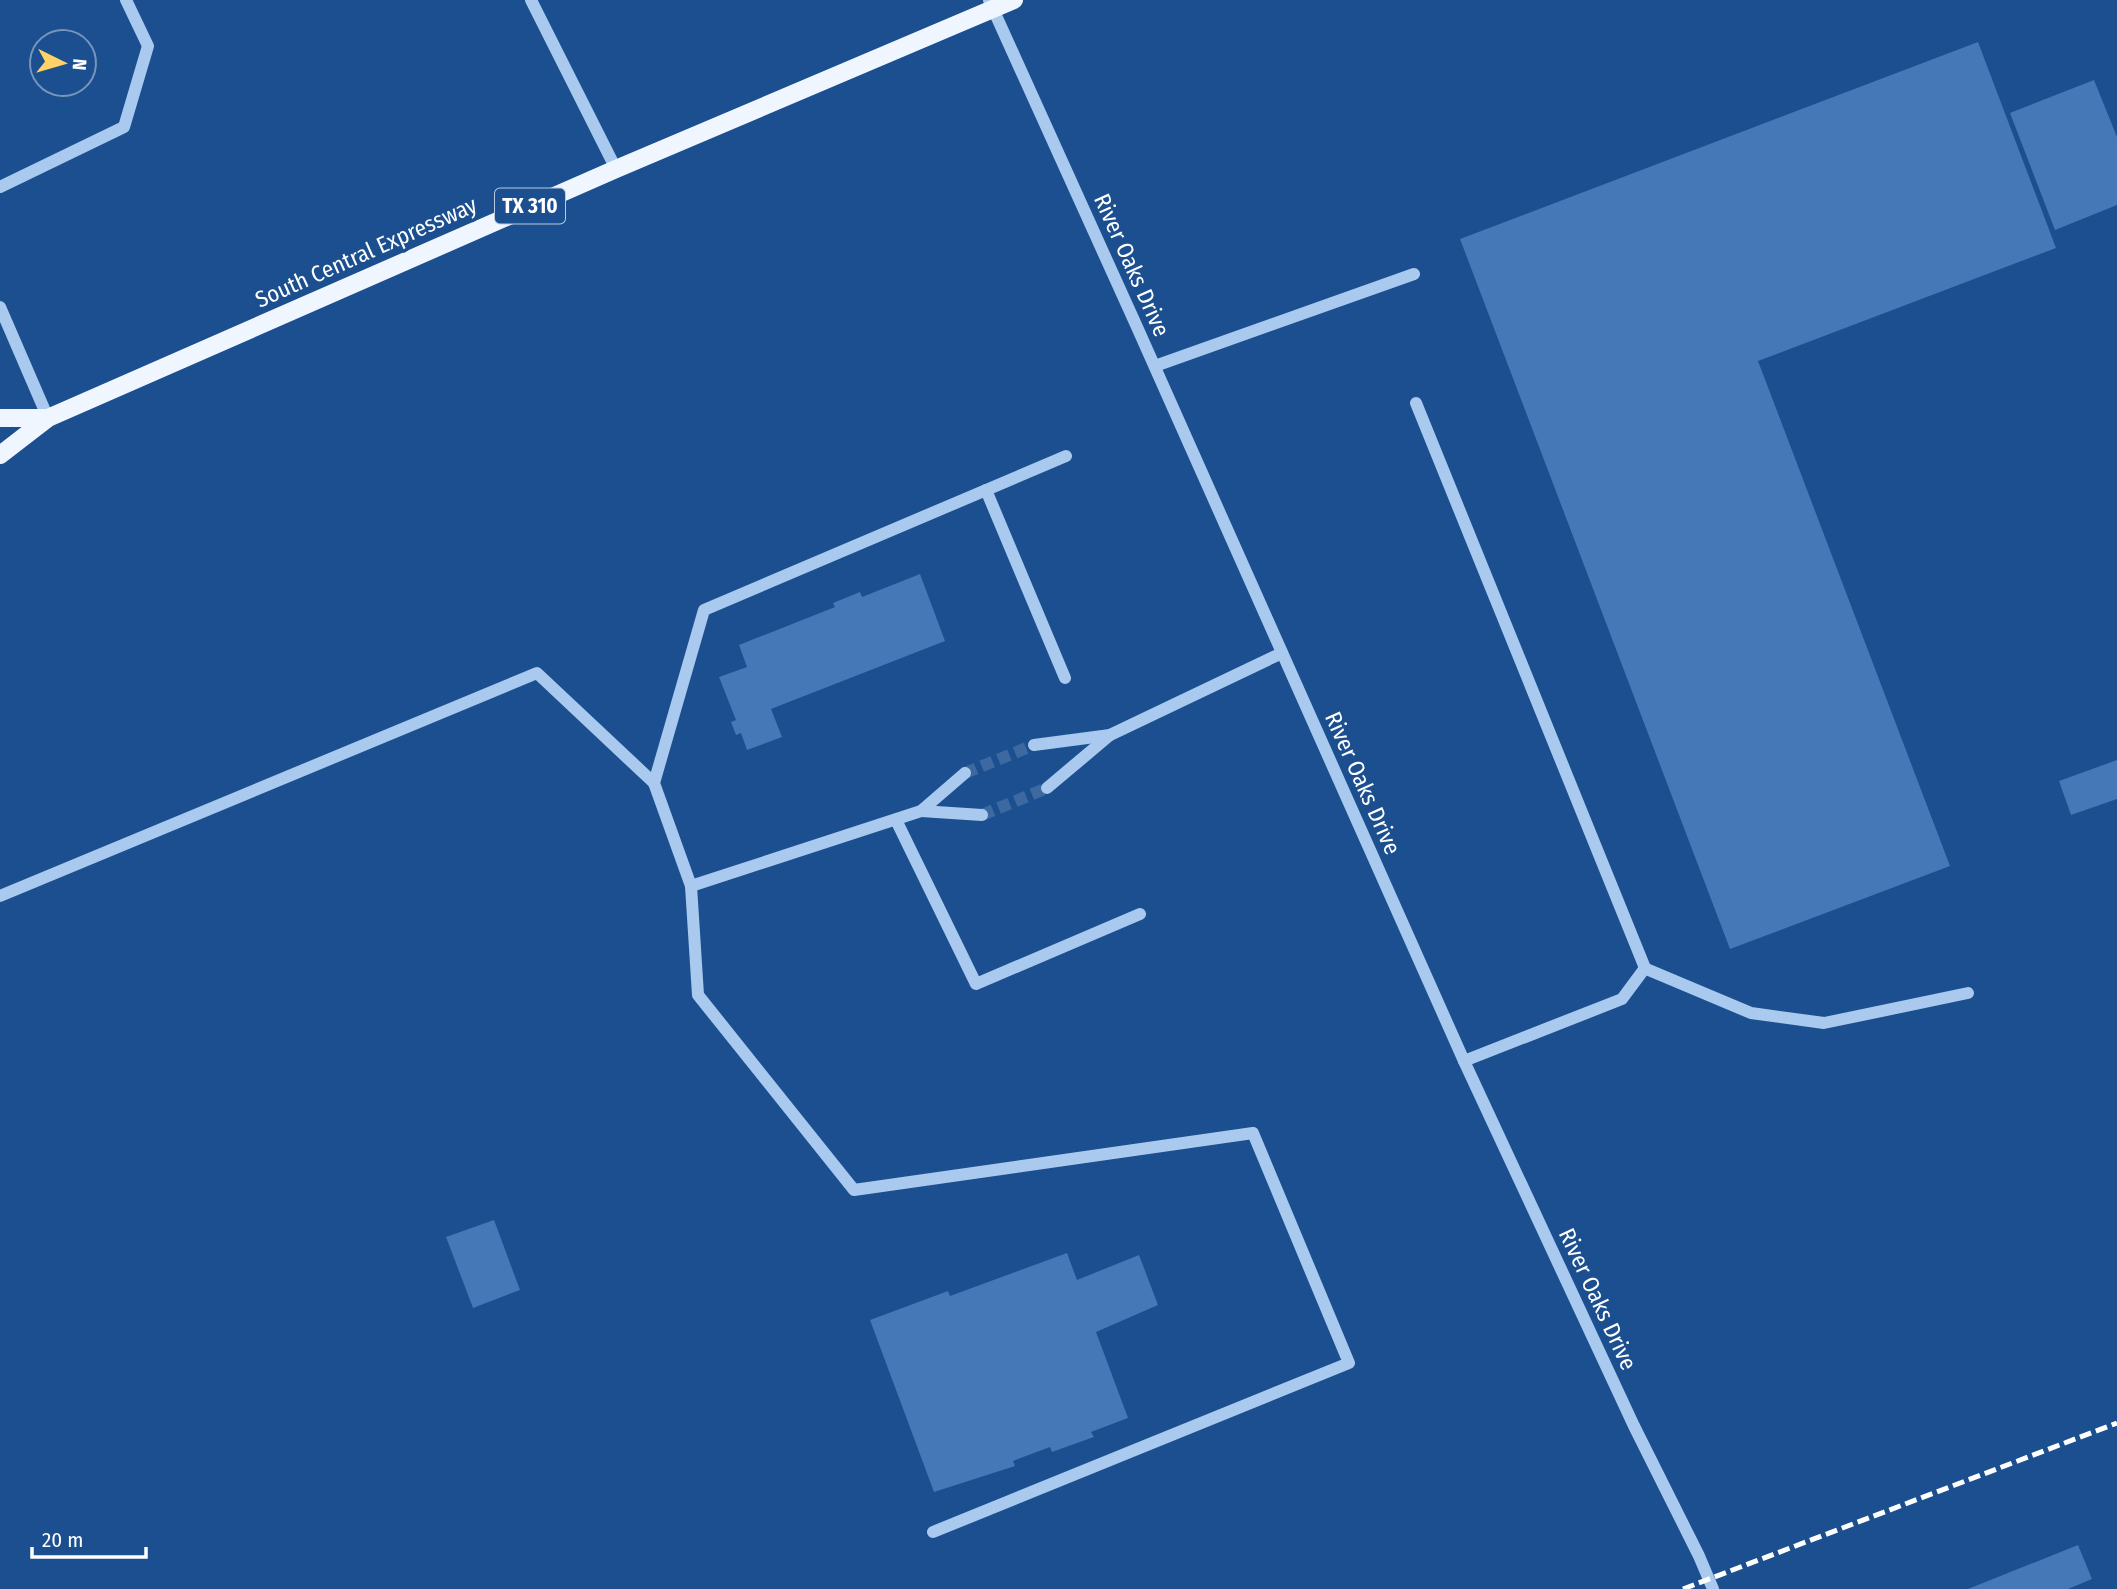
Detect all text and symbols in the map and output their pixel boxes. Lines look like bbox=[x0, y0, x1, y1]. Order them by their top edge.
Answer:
north arrow bbox=[28, 28, 98, 98]
text: N bbox=[67, 58, 91, 71]
road number: TX 310 bbox=[495, 188, 565, 224]
street label: River Oaks Drive bbox=[1088, 189, 1176, 341]
street label: South Central Expressway bbox=[251, 190, 482, 314]
street label: River Oaks Drive bbox=[1319, 707, 1407, 859]
street label: River Oaks Drive bbox=[1553, 1224, 1643, 1374]
scale bar bbox=[32, 1516, 145, 1560]
text: 20 m bbox=[42, 1527, 83, 1553]

